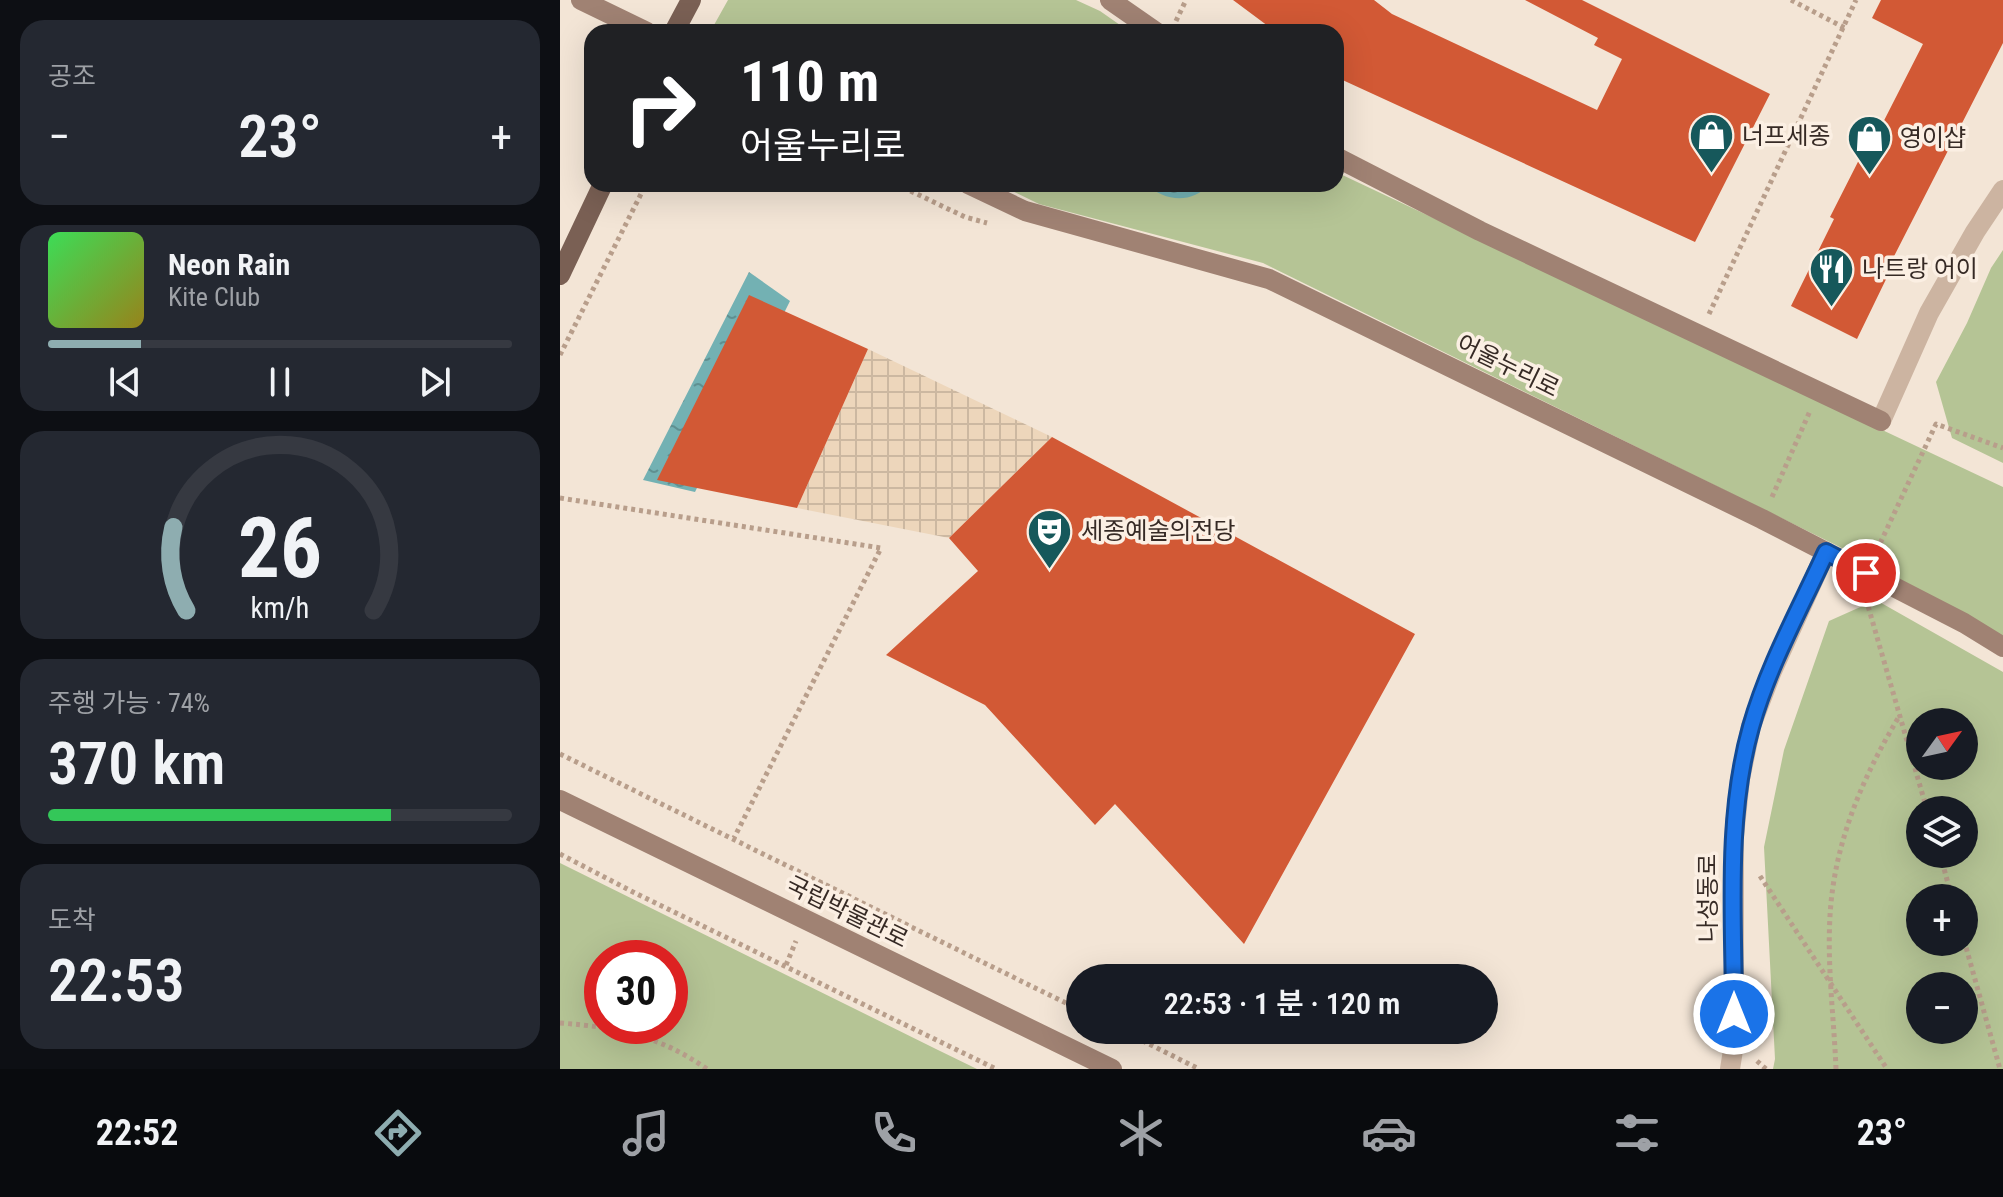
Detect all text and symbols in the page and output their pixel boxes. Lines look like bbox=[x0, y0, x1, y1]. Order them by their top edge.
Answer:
text: 110 m bbox=[740, 49, 879, 115]
icon: right bbox=[608, 56, 712, 160]
text: 공조 bbox=[48, 61, 96, 91]
text: 23° bbox=[238, 101, 322, 172]
text: − bbox=[48, 111, 70, 163]
text: + bbox=[490, 111, 512, 163]
shop icon: 너프세종 bbox=[1687, 112, 1735, 175]
shop icon: 영이샵 bbox=[1845, 114, 1893, 177]
place label: 너프세종 bbox=[1742, 122, 1830, 150]
place label: 영이샵 bbox=[1900, 124, 1966, 152]
text: 어울누리로 bbox=[740, 125, 906, 167]
restaurant icon: 나트랑 어이 bbox=[1807, 245, 1855, 308]
text: Neon Rain bbox=[168, 247, 290, 282]
place label: 나트랑 어이 bbox=[1862, 255, 1978, 283]
text: Kite Club bbox=[168, 282, 260, 312]
street label: 어울누리로 bbox=[1452, 329, 1564, 403]
icon: previous bbox=[103, 360, 147, 404]
icon: pause bbox=[258, 360, 302, 404]
icon: next bbox=[413, 360, 457, 404]
text: 26 bbox=[238, 499, 322, 596]
theatre icon: 세종예술의전당 bbox=[1026, 507, 1074, 570]
place label: 세종예술의전당 bbox=[1081, 517, 1236, 545]
pin bbox=[1832, 539, 1900, 607]
icon: arrive bbox=[1844, 551, 1888, 595]
text: km/h bbox=[251, 591, 309, 625]
text: 주행 가능 · 74% bbox=[48, 688, 210, 718]
north arrow bbox=[1906, 708, 1978, 780]
map controls bbox=[1906, 708, 1978, 1044]
text: 370 km bbox=[48, 728, 225, 799]
button: layers bbox=[1906, 796, 1978, 868]
street label: 나성동로 bbox=[1694, 854, 1722, 942]
street label: 국립박물관로 bbox=[781, 870, 913, 954]
button: + bbox=[1906, 884, 1978, 956]
text: 도착 bbox=[48, 905, 96, 935]
speed limit sign: 30 bbox=[584, 940, 688, 1044]
text: 22:53 bbox=[48, 945, 185, 1016]
position arrow bbox=[1692, 972, 1776, 1056]
button: − bbox=[1906, 972, 1978, 1044]
text: 22:53 · 1 분 · 120 m bbox=[1164, 986, 1400, 1021]
icon: directions bbox=[370, 1105, 426, 1161]
icon: music bbox=[618, 1105, 674, 1161]
icon: phone bbox=[866, 1105, 922, 1161]
icon: climate bbox=[1113, 1105, 1169, 1161]
icon: car bbox=[1361, 1105, 1417, 1161]
icon: filters bbox=[1609, 1105, 1665, 1161]
text: 22:52 bbox=[96, 1112, 178, 1154]
text: 23° bbox=[1857, 1112, 1907, 1154]

